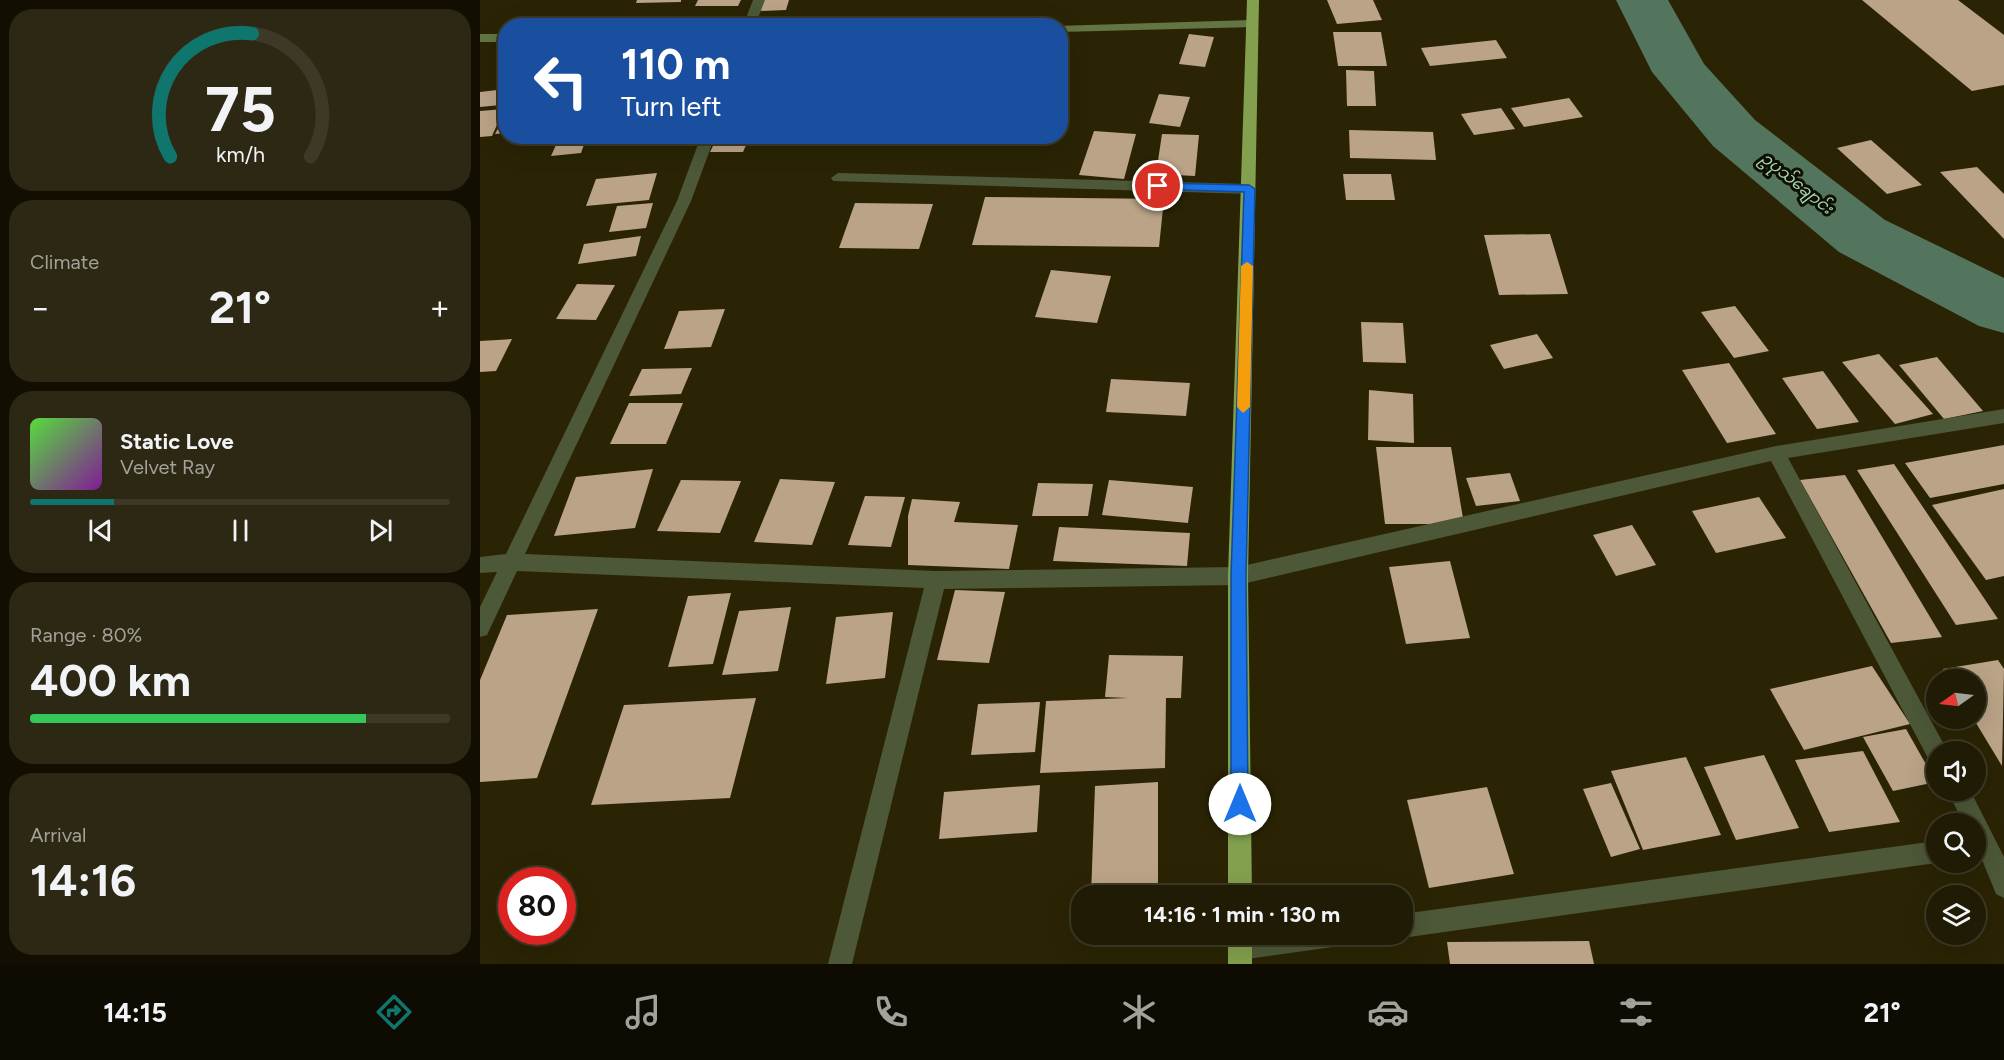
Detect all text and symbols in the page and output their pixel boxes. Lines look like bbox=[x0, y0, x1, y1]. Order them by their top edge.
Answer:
text: 110 m bbox=[621, 39, 730, 90]
icon: left bbox=[522, 42, 600, 120]
text: 75 bbox=[205, 72, 275, 147]
text: Turn left bbox=[621, 90, 721, 123]
text: km/h bbox=[216, 142, 264, 167]
water label: ဥပုသ်ချောင်း bbox=[1755, 147, 1839, 222]
pin bbox=[1132, 160, 1183, 211]
icon: arrive bbox=[1141, 169, 1174, 202]
text: Climate bbox=[30, 250, 99, 274]
text: 21° bbox=[209, 280, 271, 334]
text: − bbox=[30, 288, 51, 327]
text: + bbox=[429, 288, 450, 327]
text: Static Love bbox=[120, 428, 234, 455]
text: Velvet Ray bbox=[120, 455, 215, 479]
icon: previous bbox=[84, 514, 117, 547]
icon: pause bbox=[224, 514, 257, 547]
icon: next bbox=[364, 514, 397, 547]
text: Range · 80% bbox=[30, 623, 142, 647]
text: 400 km bbox=[30, 653, 191, 707]
north arrow bbox=[1926, 669, 1986, 729]
map controls bbox=[1926, 669, 1986, 945]
button: sound bbox=[1926, 741, 1986, 801]
position arrow bbox=[1208, 772, 1272, 836]
button: search bbox=[1926, 813, 1986, 873]
text: Arrival bbox=[30, 823, 86, 847]
text: 14:16 bbox=[30, 853, 136, 907]
speed limit sign: 80 bbox=[498, 867, 576, 945]
button: layers bbox=[1926, 885, 1986, 945]
text: 14:16 · 1 min · 130 m bbox=[1144, 901, 1340, 928]
icon: directions bbox=[373, 991, 415, 1033]
icon: music bbox=[622, 991, 664, 1033]
icon: phone bbox=[870, 991, 912, 1033]
icon: climate bbox=[1118, 991, 1160, 1033]
icon: car bbox=[1367, 991, 1409, 1033]
icon: filters bbox=[1615, 991, 1657, 1033]
text: 14:15 bbox=[103, 996, 167, 1029]
text: 21° bbox=[1864, 996, 1901, 1029]

